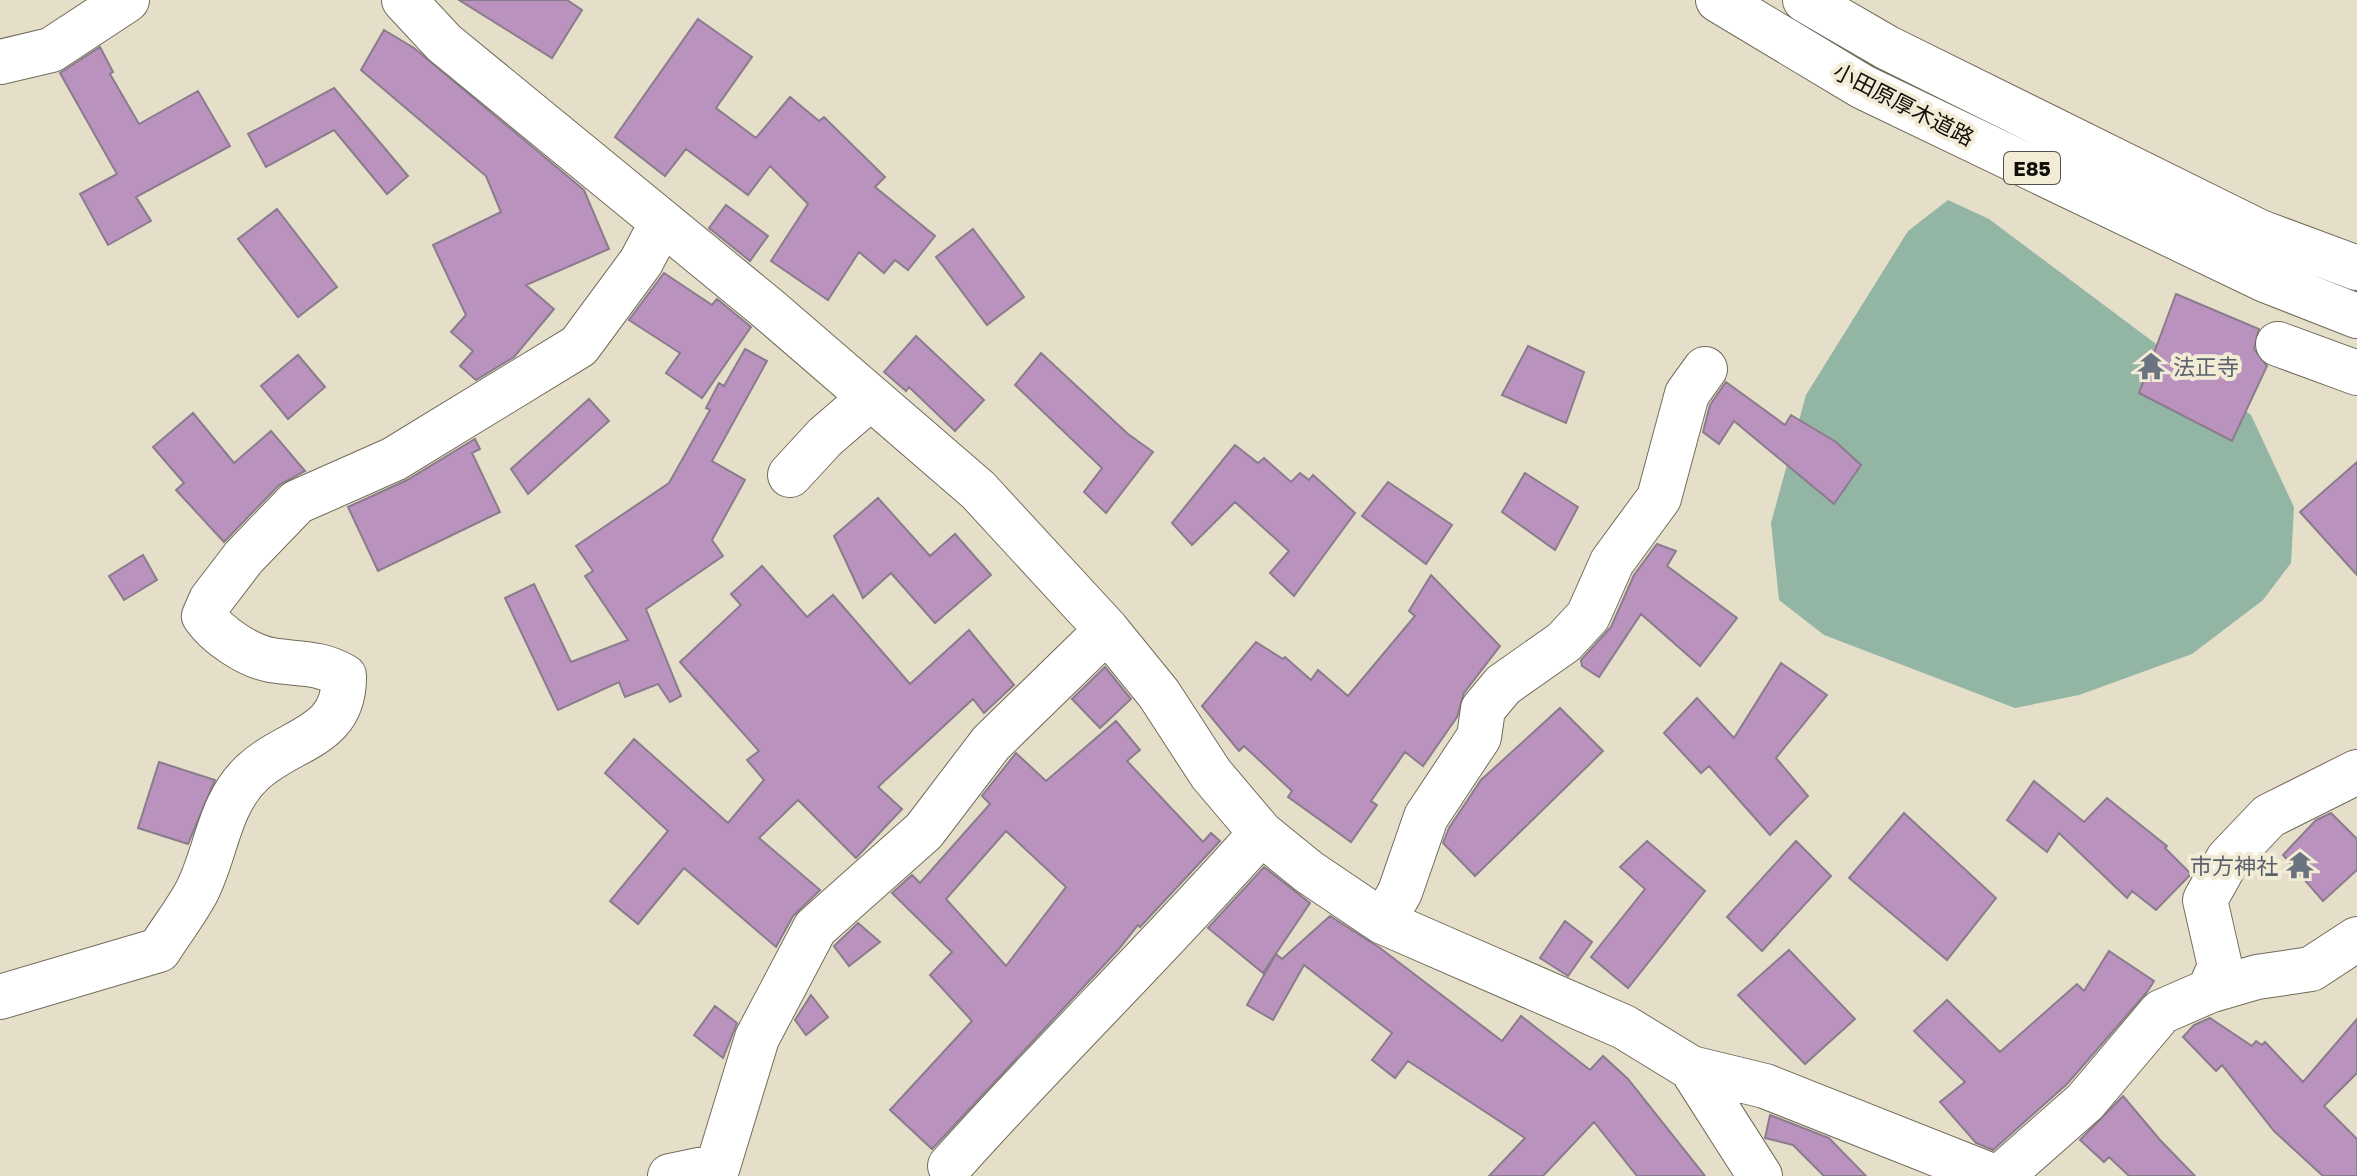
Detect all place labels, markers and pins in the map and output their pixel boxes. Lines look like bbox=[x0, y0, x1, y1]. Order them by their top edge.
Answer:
temple icon: 法正寺 bbox=[2136, 351, 2166, 381]
place label: 法正寺 bbox=[2173, 353, 2239, 380]
temple icon: 市方神社 bbox=[2285, 850, 2315, 880]
place label: 市方神社 bbox=[2190, 852, 2278, 879]

